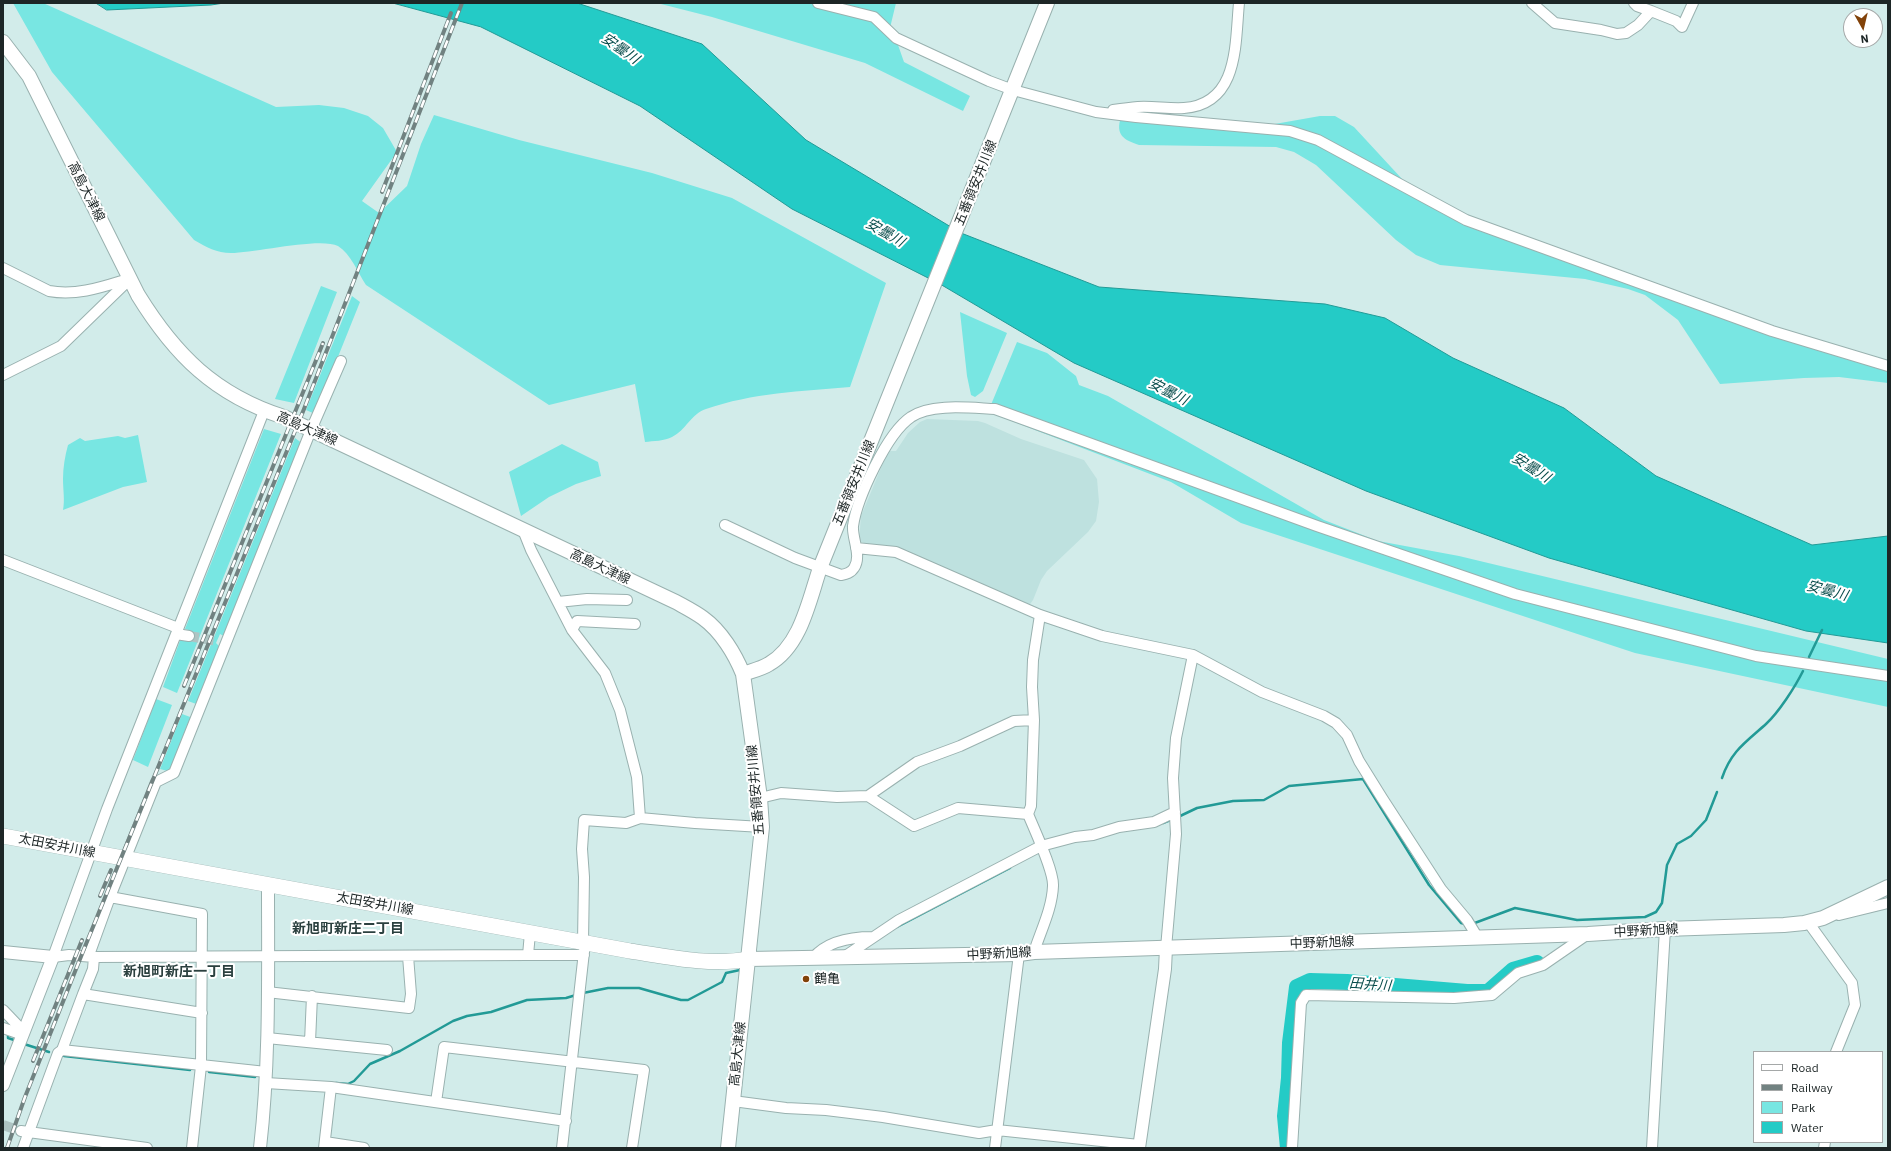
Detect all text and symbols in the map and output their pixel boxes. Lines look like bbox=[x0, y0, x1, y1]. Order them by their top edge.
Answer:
north arrow bbox=[1843, 8, 1883, 48]
water label: 安曇川 bbox=[598, 30, 642, 68]
text: N bbox=[1860, 31, 1869, 46]
street label: 五番領安井川線 bbox=[952, 138, 1000, 228]
street label: 高島大津線 bbox=[64, 160, 108, 224]
water label: 安曇川 bbox=[863, 215, 907, 251]
water label: 安曇川 bbox=[1145, 375, 1191, 409]
street label: 高島大津線 bbox=[274, 409, 340, 449]
street label: 五番領安井川線 bbox=[830, 438, 878, 528]
water label: 安曇川 bbox=[1509, 450, 1553, 486]
street label: 高島大津線 bbox=[567, 546, 633, 588]
water label: 安曇川 bbox=[1805, 577, 1849, 605]
street label: 五番領安井川線 bbox=[744, 744, 768, 836]
street label: 太田安井川線 bbox=[17, 831, 97, 861]
street label: 太田安井川線 bbox=[335, 890, 415, 918]
district label: 新旭町新庄二丁目 bbox=[292, 921, 404, 937]
street label: 中野新旭線 bbox=[1613, 922, 1679, 940]
street label: 中野新旭線 bbox=[1289, 934, 1355, 952]
street label: 中野新旭線 bbox=[966, 945, 1032, 963]
district label: 新旭町新庄一丁目 bbox=[123, 964, 235, 980]
place label: 鶴亀 bbox=[814, 971, 840, 987]
marker: 鶴亀 bbox=[801, 974, 811, 984]
water label: 田井川 bbox=[1348, 975, 1392, 995]
street label: 高島大津線 bbox=[727, 1021, 749, 1087]
legend bbox=[1753, 1051, 1883, 1143]
text: Road bbox=[1791, 1060, 1819, 1075]
text: Railway bbox=[1791, 1080, 1833, 1095]
text: Park bbox=[1791, 1100, 1815, 1115]
text: Water bbox=[1791, 1120, 1823, 1135]

